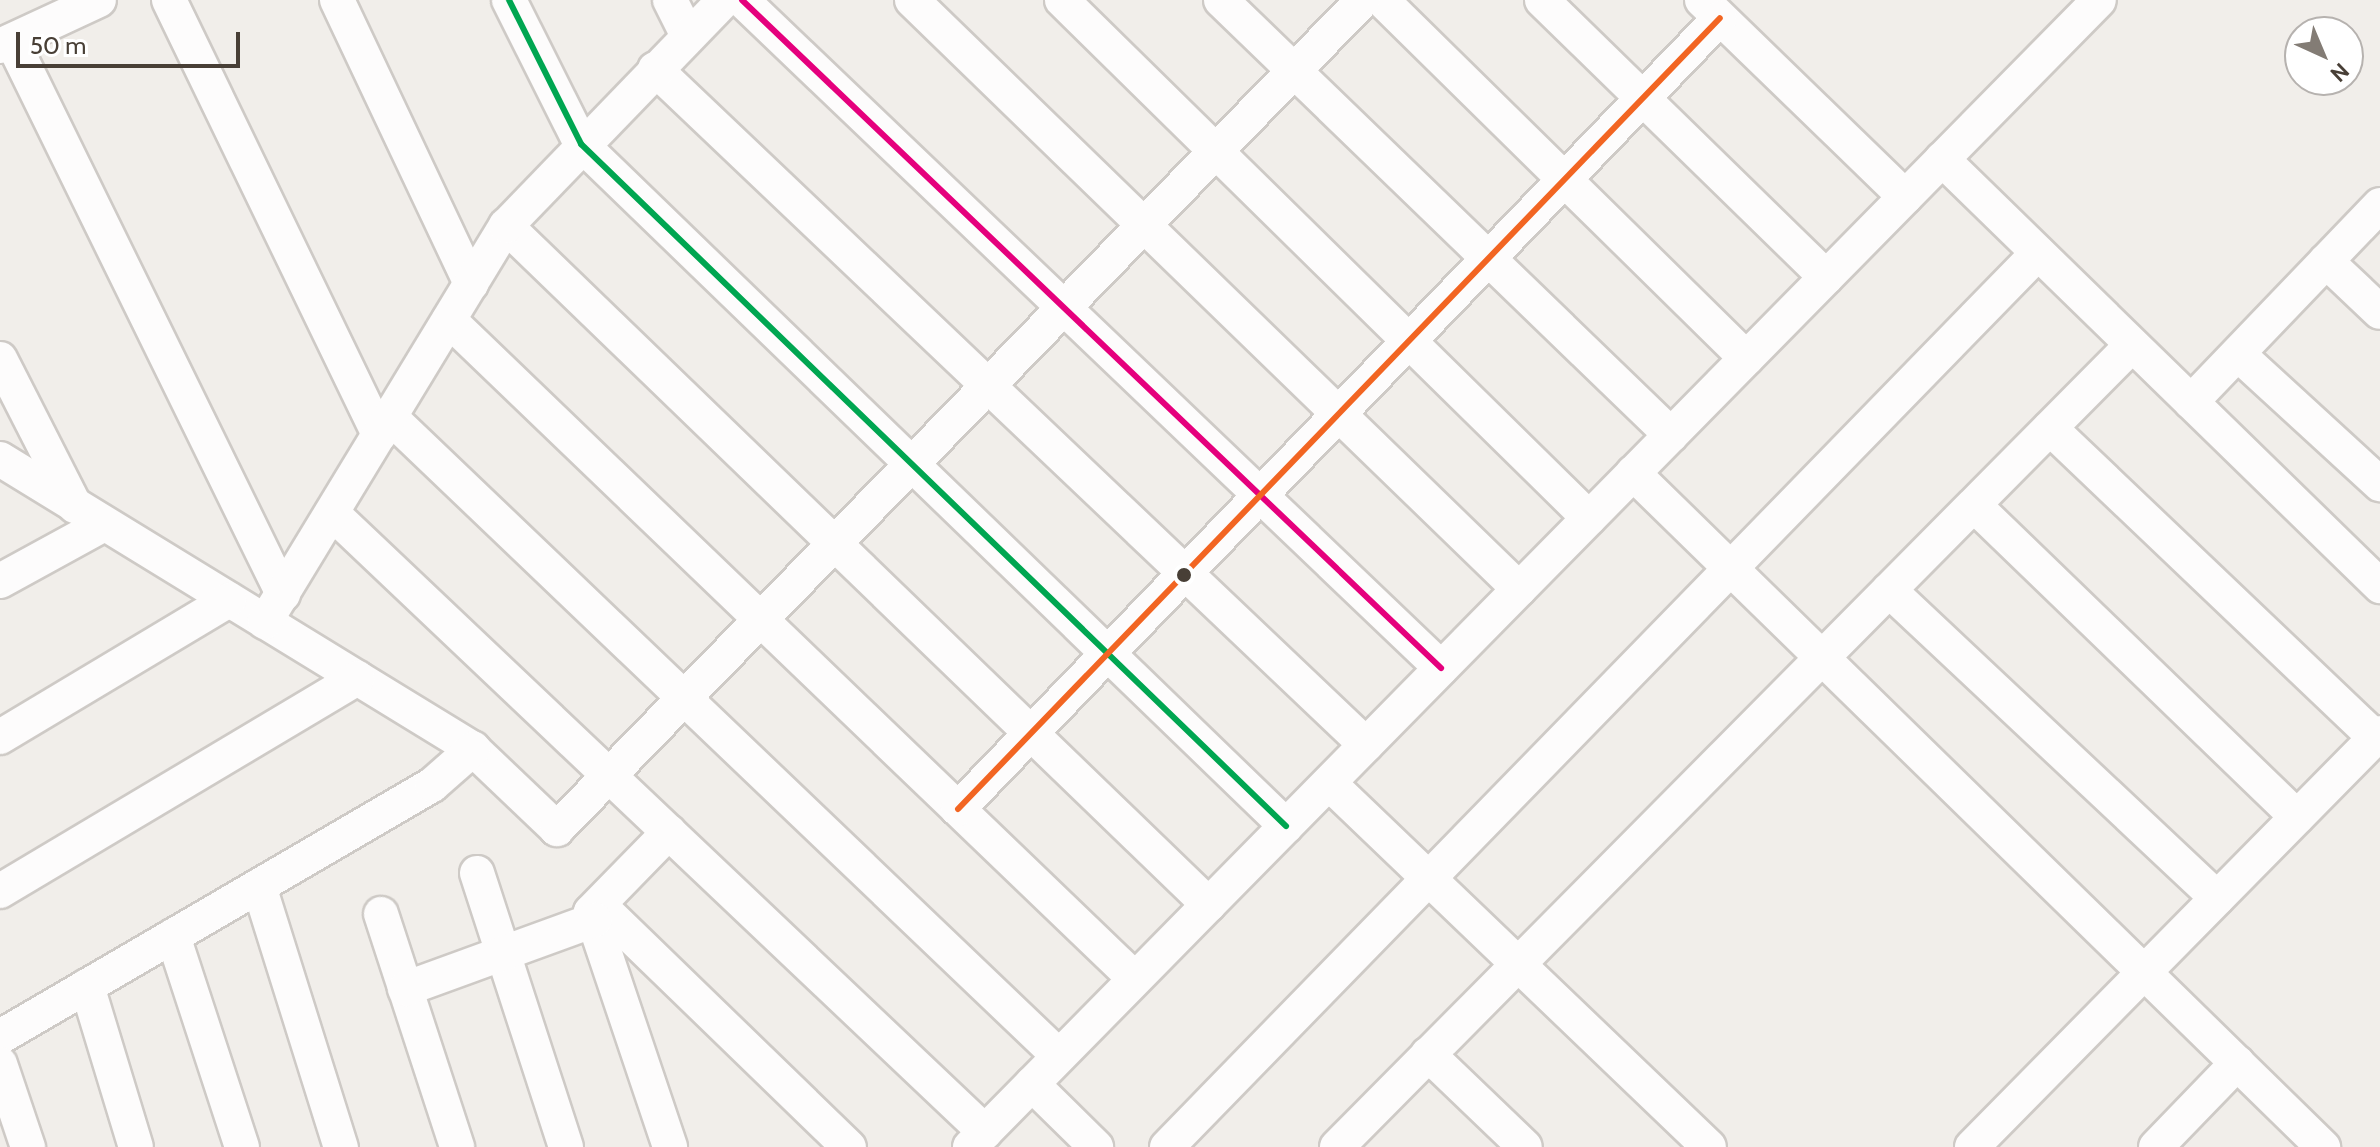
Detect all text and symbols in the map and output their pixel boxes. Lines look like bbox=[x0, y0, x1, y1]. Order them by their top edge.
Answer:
scale bar bbox=[20, 16, 244, 66]
north arrow bbox=[2284, 16, 2364, 96]
text: 50 m bbox=[30, 31, 86, 60]
text: N bbox=[2325, 57, 2355, 87]
unlabelled marker bbox=[1176, 567, 1192, 583]

